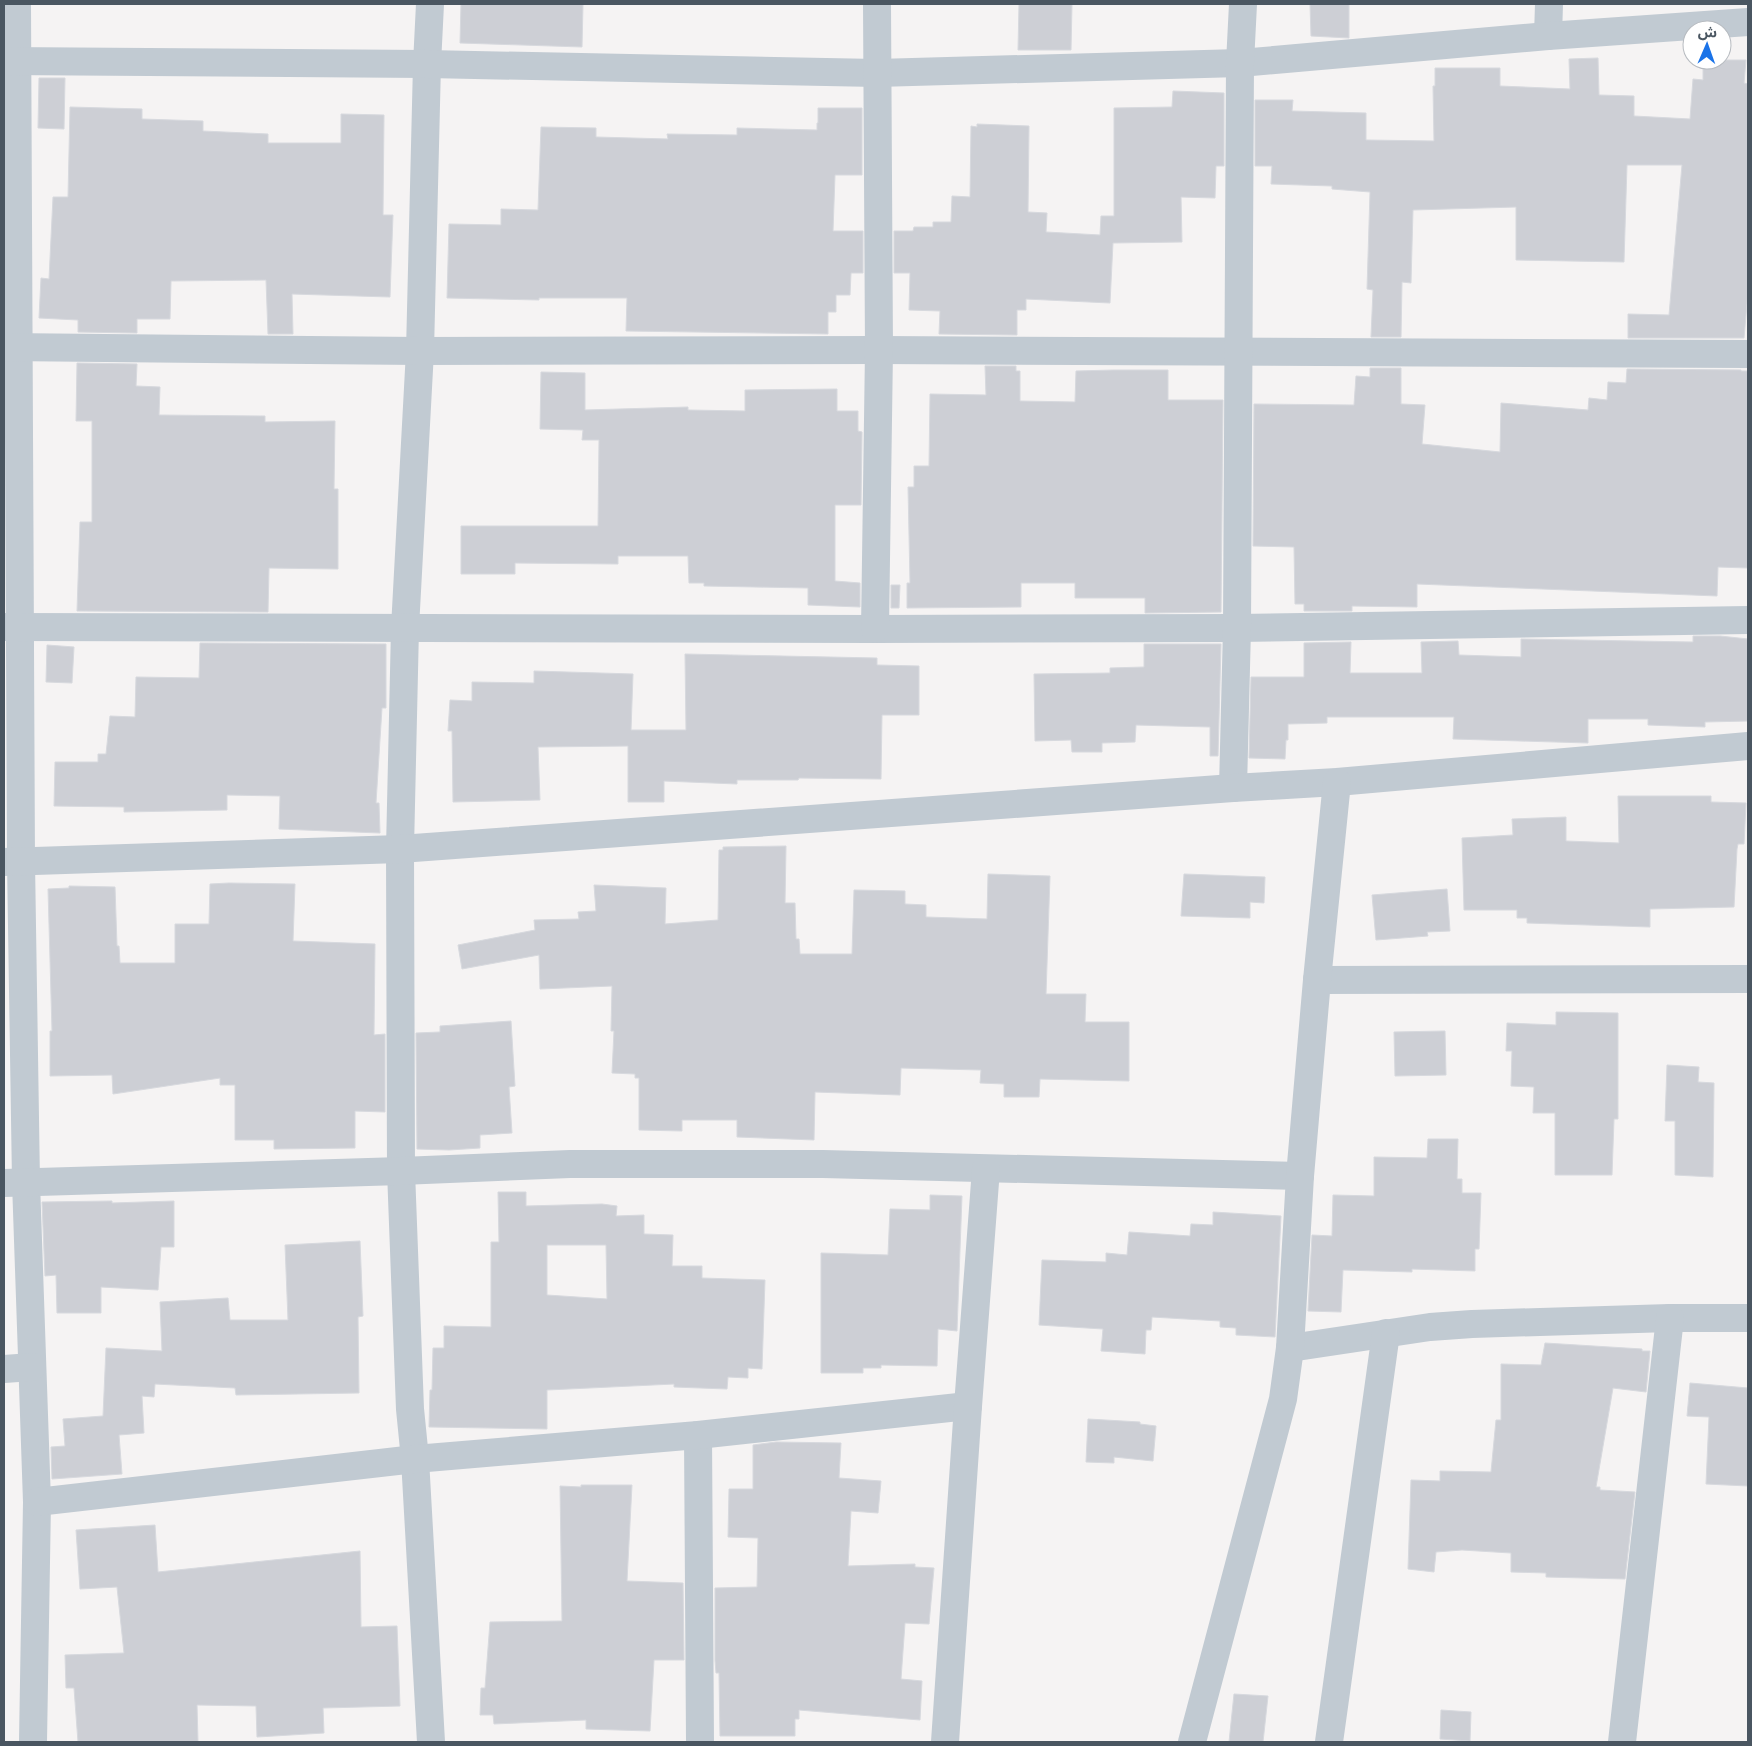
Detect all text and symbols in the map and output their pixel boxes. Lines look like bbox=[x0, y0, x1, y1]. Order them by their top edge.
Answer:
north arrow bbox=[1682, 20, 1732, 70]
text: ش bbox=[1698, 23, 1717, 41]

